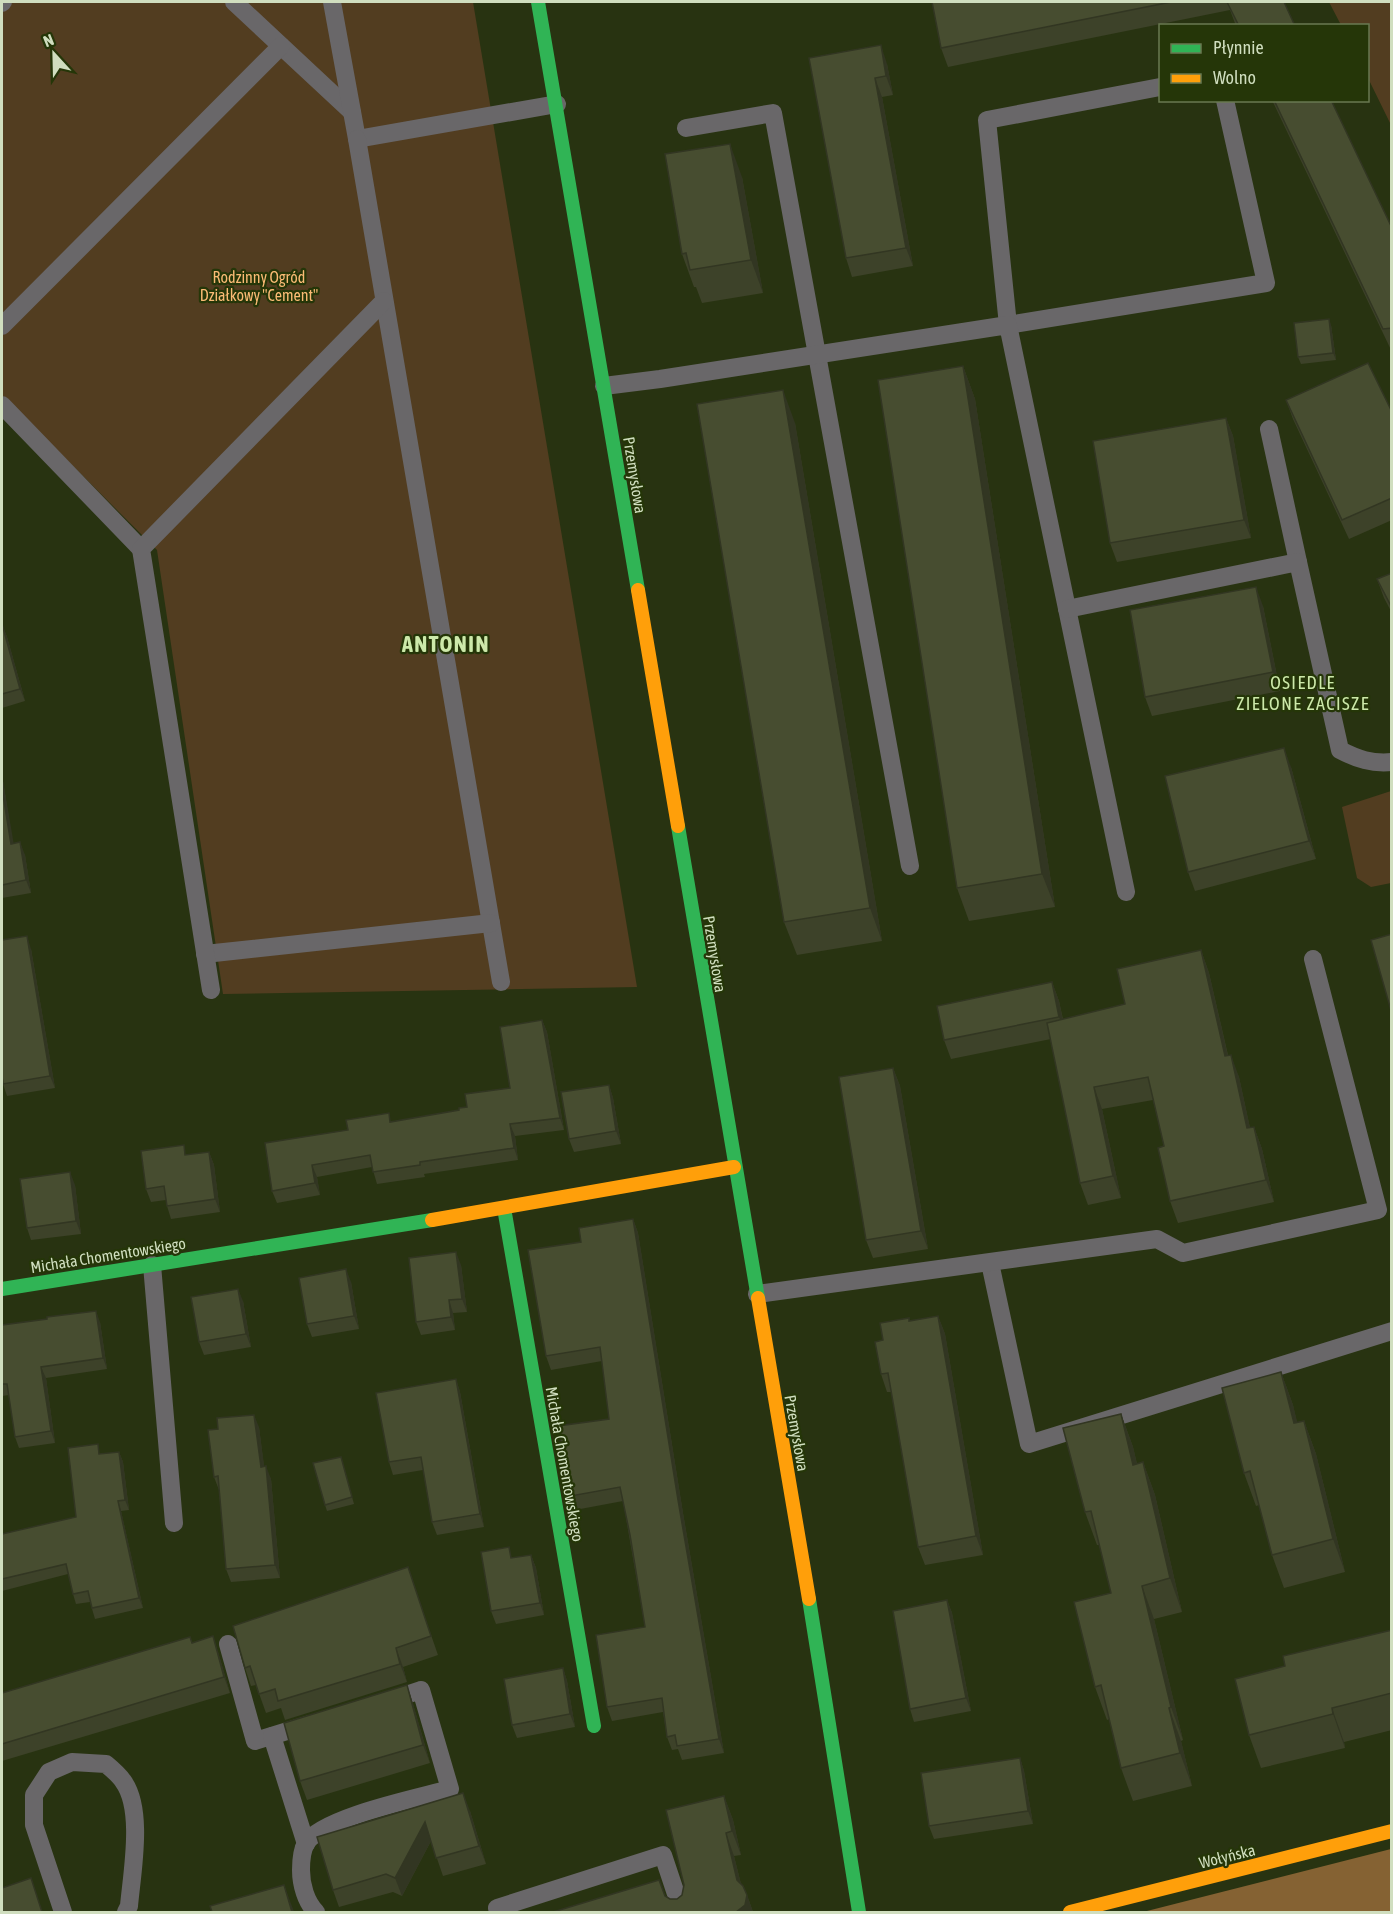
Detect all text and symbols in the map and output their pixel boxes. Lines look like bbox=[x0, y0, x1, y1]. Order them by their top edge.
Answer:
north arrow bbox=[24, 24, 84, 84]
legend bbox=[1159, 24, 1369, 102]
text: N bbox=[41, 30, 56, 50]
text: Płynnie bbox=[1213, 37, 1264, 58]
text: Wolno bbox=[1213, 67, 1256, 88]
park label: Rodzinny Ogród Działkowy "Cement" bbox=[200, 268, 318, 305]
street label: Przemysłowa bbox=[619, 435, 650, 515]
district label: ANTONIN bbox=[401, 631, 490, 657]
district label: OSIEDLE ZIELONE ZACISZE bbox=[1236, 672, 1370, 714]
street label: Przemysłowa bbox=[699, 914, 730, 994]
street label: Michała Chomentowskiego bbox=[29, 1234, 187, 1277]
street label: Michała Chomentowskiego bbox=[542, 1385, 587, 1543]
street label: Przemysłowa bbox=[780, 1393, 813, 1473]
street label: Wołyńska bbox=[1197, 1840, 1257, 1873]

